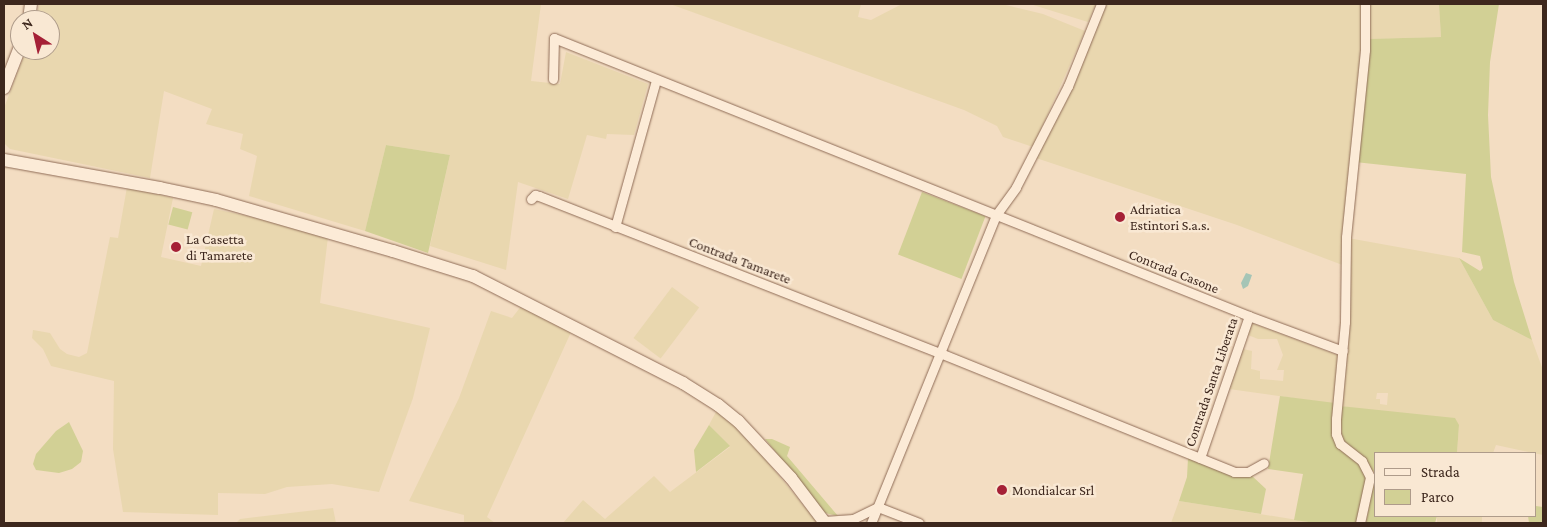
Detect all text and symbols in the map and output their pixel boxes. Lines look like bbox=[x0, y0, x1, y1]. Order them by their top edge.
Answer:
north arrow bbox=[10, 10, 60, 60]
text: N bbox=[18, 14, 35, 33]
place label: Adriatica Estintori S.a.s. bbox=[1130, 201, 1210, 233]
marker: Adriatica Estintori S.a.s. bbox=[1114, 211, 1126, 223]
place label: La Casetta di Tamarete bbox=[186, 231, 253, 264]
street label: Contrada Tamarete bbox=[687, 233, 793, 287]
marker: La Casetta di Tamarete bbox=[170, 241, 182, 253]
street label: Contrada Casone bbox=[1126, 245, 1222, 297]
street label: Contrada Santa Liberata bbox=[1181, 315, 1241, 449]
legend bbox=[1374, 452, 1537, 517]
text: Strada bbox=[1421, 464, 1460, 480]
place label: Mondialcar Srl bbox=[1012, 482, 1094, 498]
marker: Mondialcar Srl bbox=[996, 484, 1008, 496]
text: Parco bbox=[1421, 489, 1454, 505]

